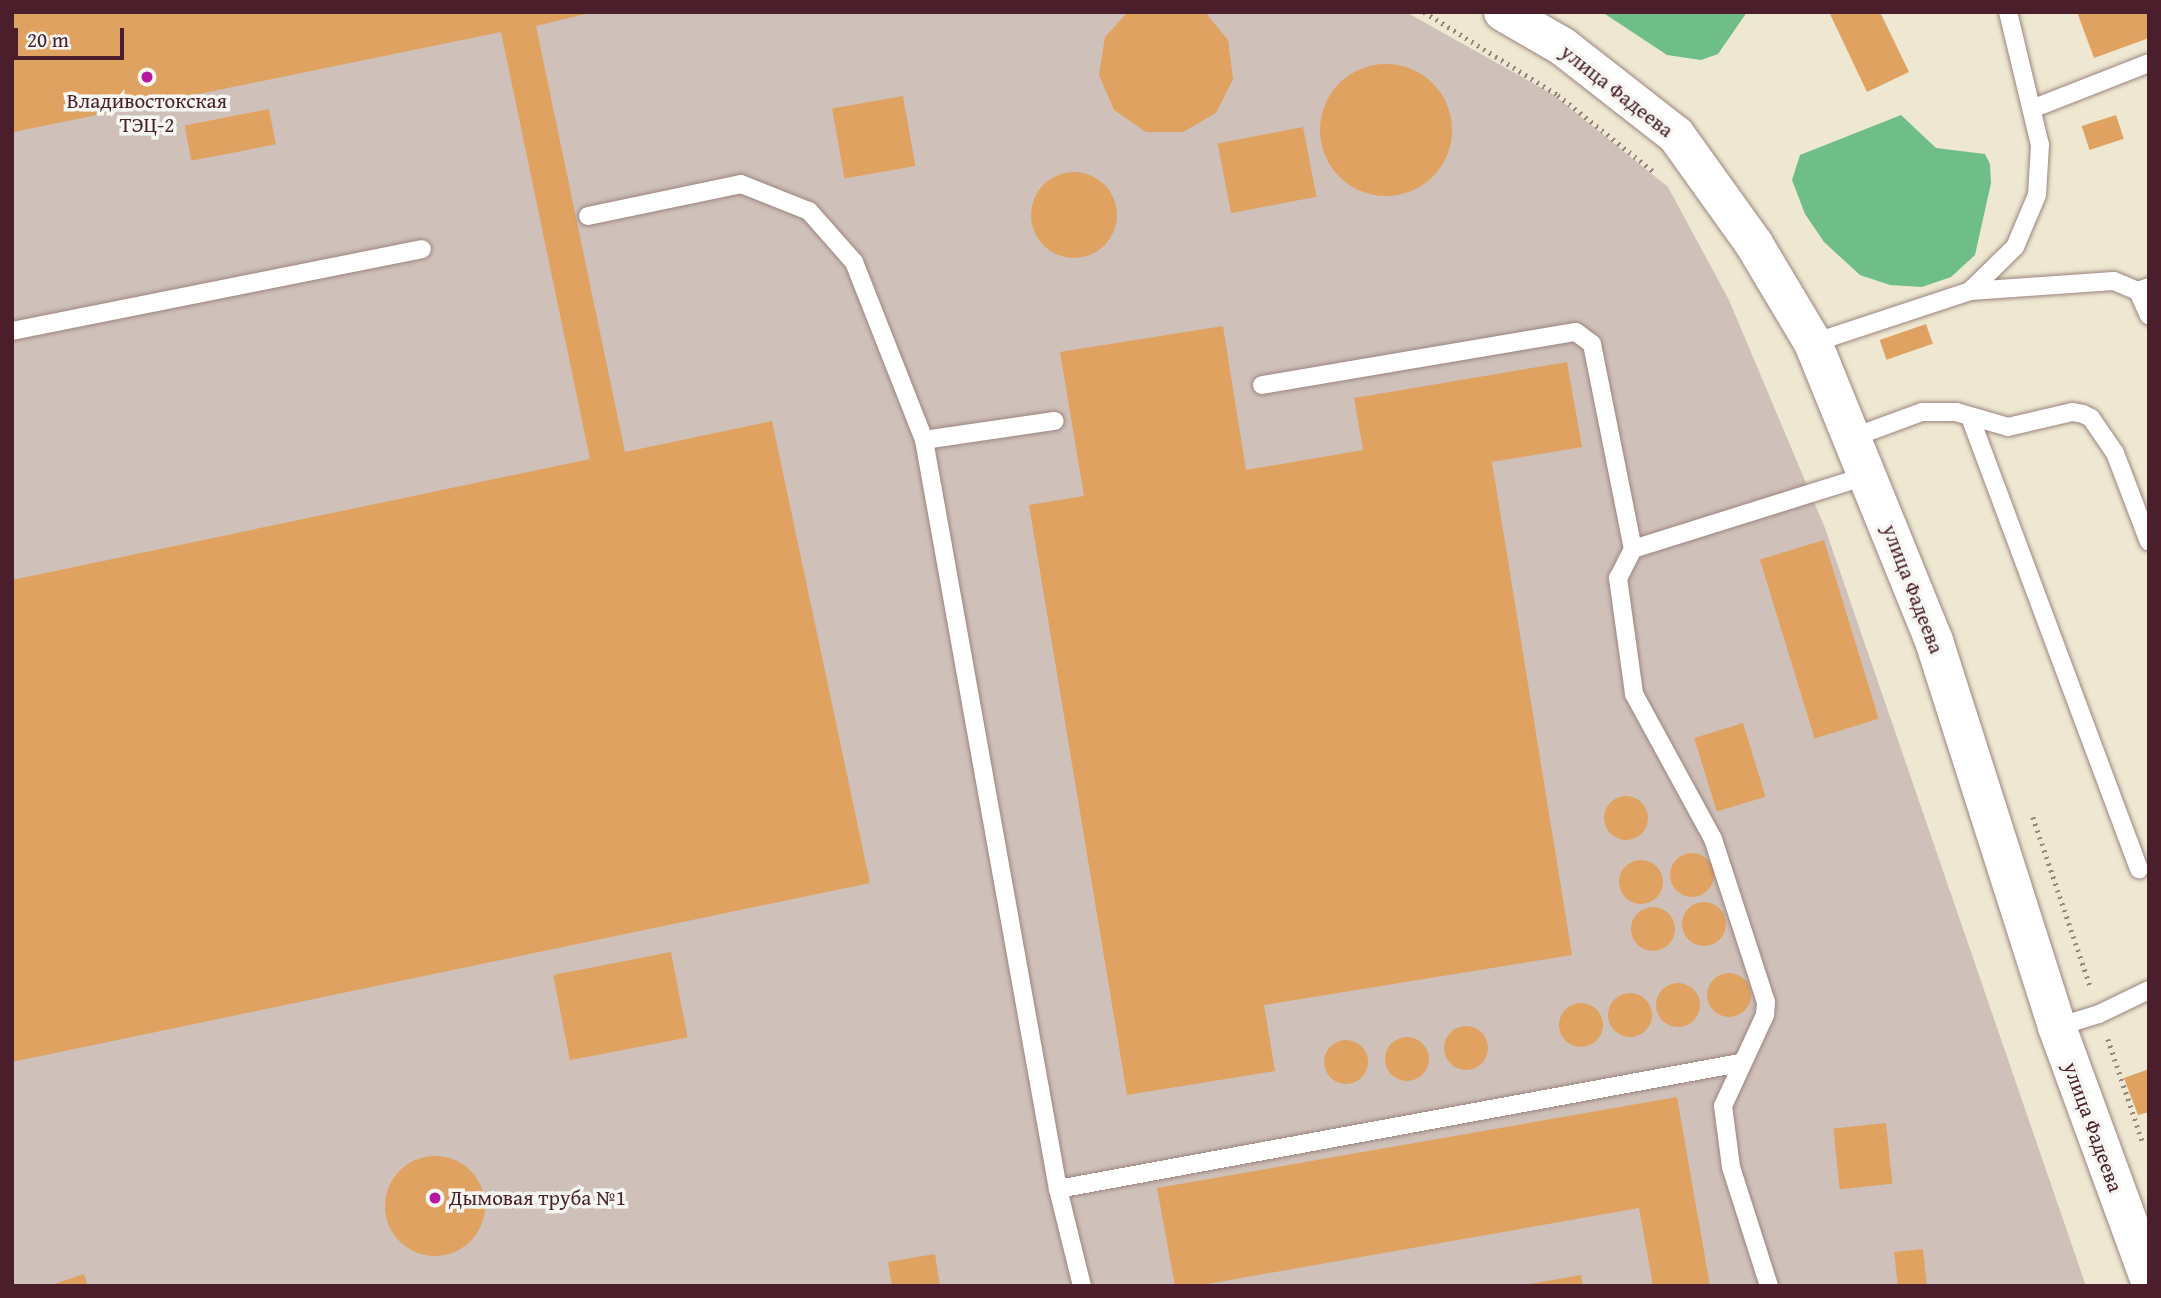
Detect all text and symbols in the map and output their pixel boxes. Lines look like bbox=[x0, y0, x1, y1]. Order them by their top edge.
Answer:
scale bar bbox=[18, 14, 128, 58]
text: 20 m bbox=[27, 24, 69, 55]
street label: улица Фадеева bbox=[1556, 39, 1678, 143]
marker: Владивостокская ТЭЦ-2 bbox=[139, 69, 155, 85]
place label: Владивостокская ТЭЦ-2 bbox=[67, 88, 227, 138]
street label: улица Фадеева bbox=[1877, 521, 1949, 657]
street label: улица Фадеева bbox=[2058, 1059, 2128, 1195]
place label: Дымовая труба №1 bbox=[449, 1185, 626, 1211]
marker: Дымовая труба №1 bbox=[427, 1190, 443, 1206]

